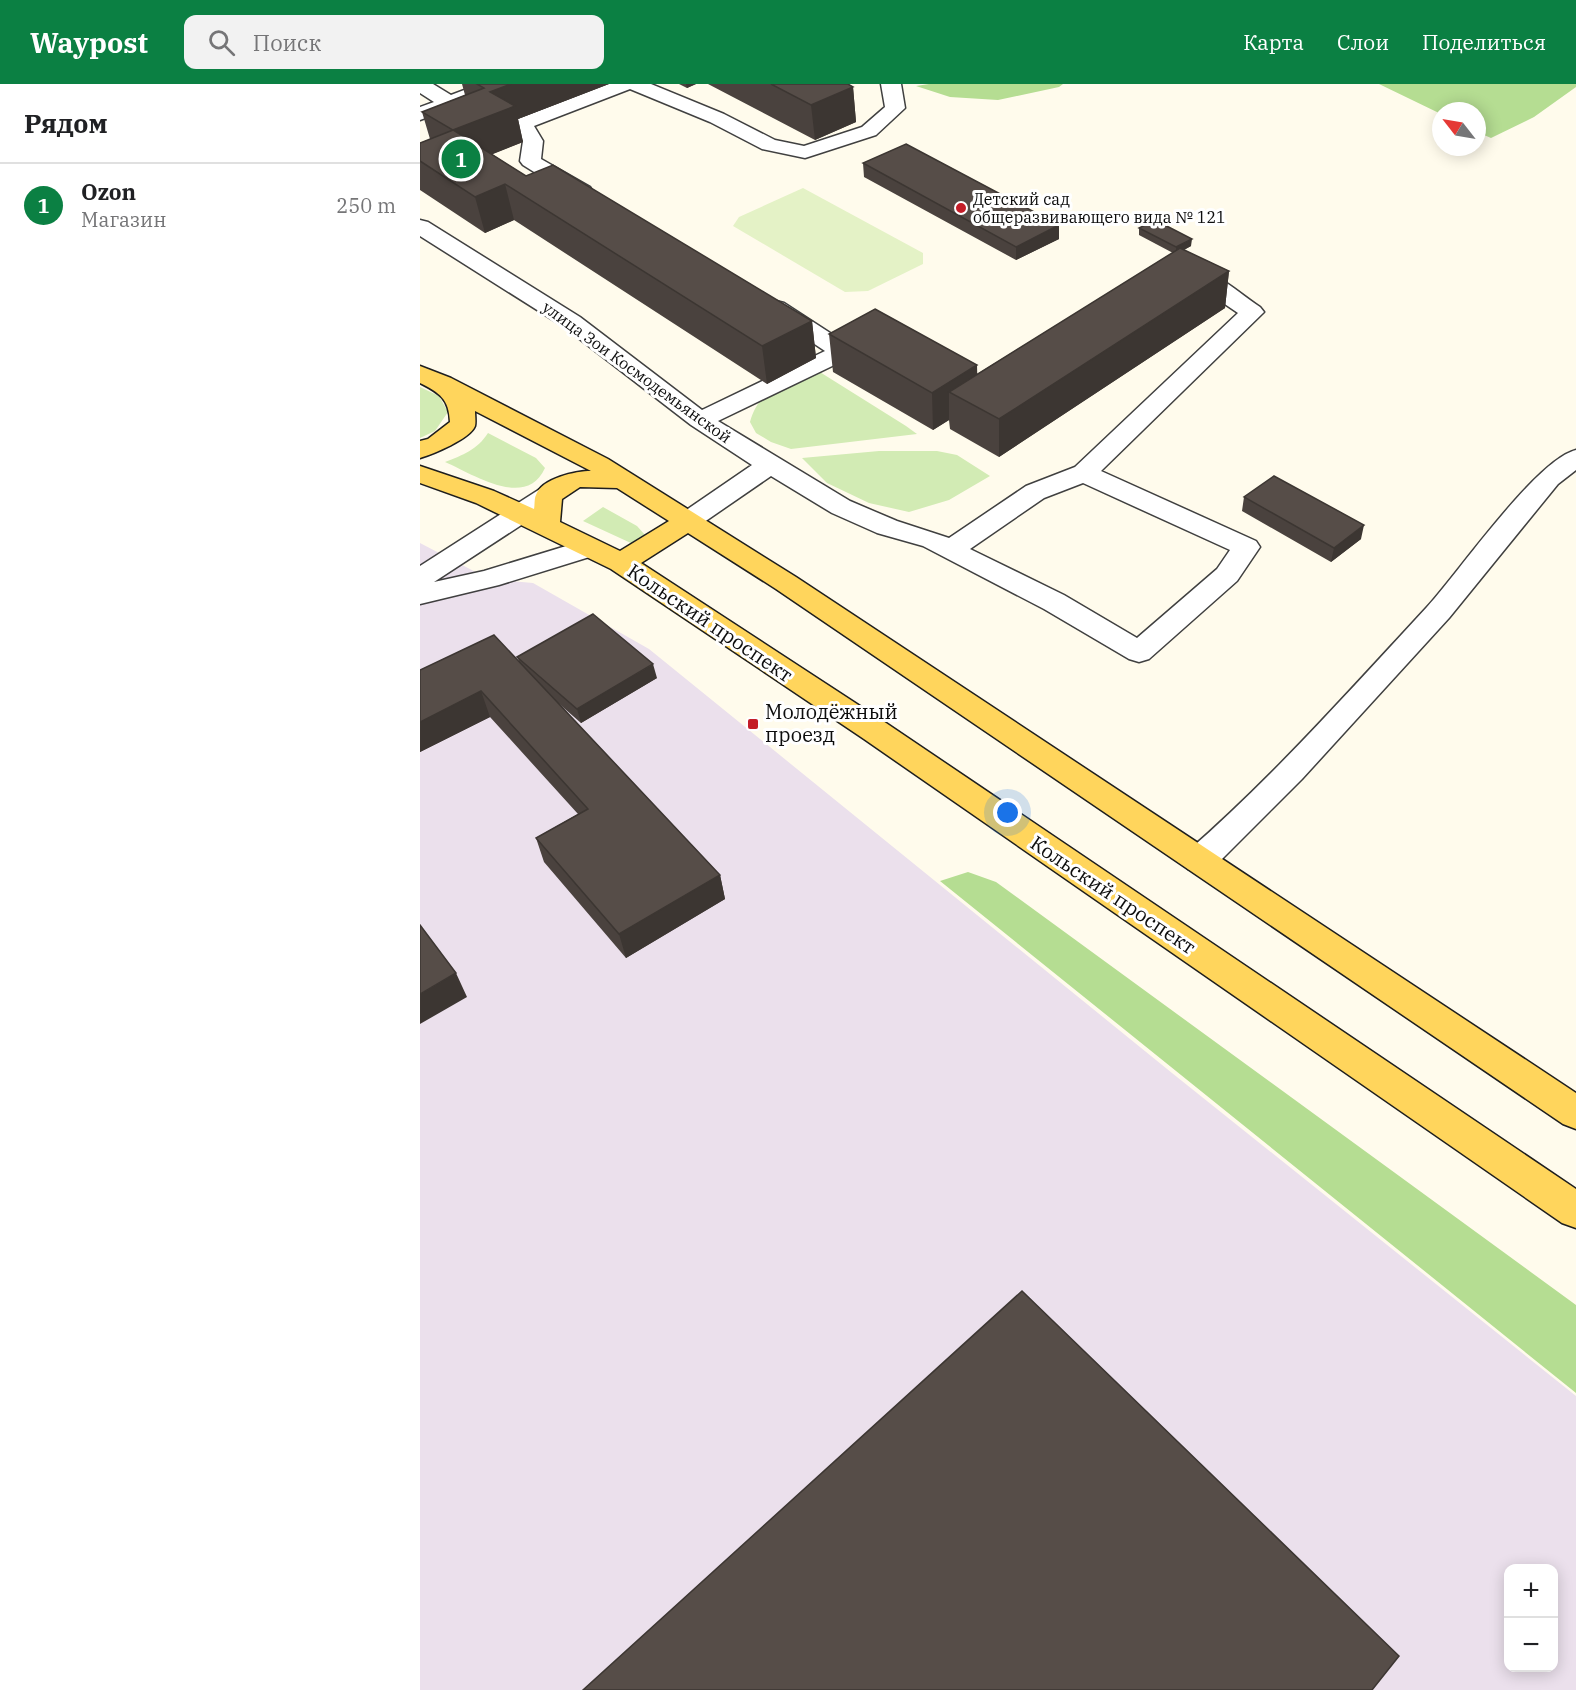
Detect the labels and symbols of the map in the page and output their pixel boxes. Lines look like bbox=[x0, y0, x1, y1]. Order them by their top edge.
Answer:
north arrow bbox=[1432, 102, 1486, 156]
pin: 1 bbox=[442, 136, 480, 182]
place label: Детский сад общеразвивающего вида № 121 bbox=[973, 189, 1226, 227]
marker: Детский сад общеразвивающего вида № 121 bbox=[954, 201, 968, 215]
street label: улица Зои Космодемьянской bbox=[539, 297, 735, 447]
street label: Кольский проспект bbox=[622, 557, 798, 688]
place label: Молодёжный проезд bbox=[765, 698, 898, 748]
marker: Молодёжный проезд bbox=[746, 717, 760, 731]
your location bbox=[993, 798, 1022, 827]
street label: Кольский проспект bbox=[1025, 829, 1201, 960]

